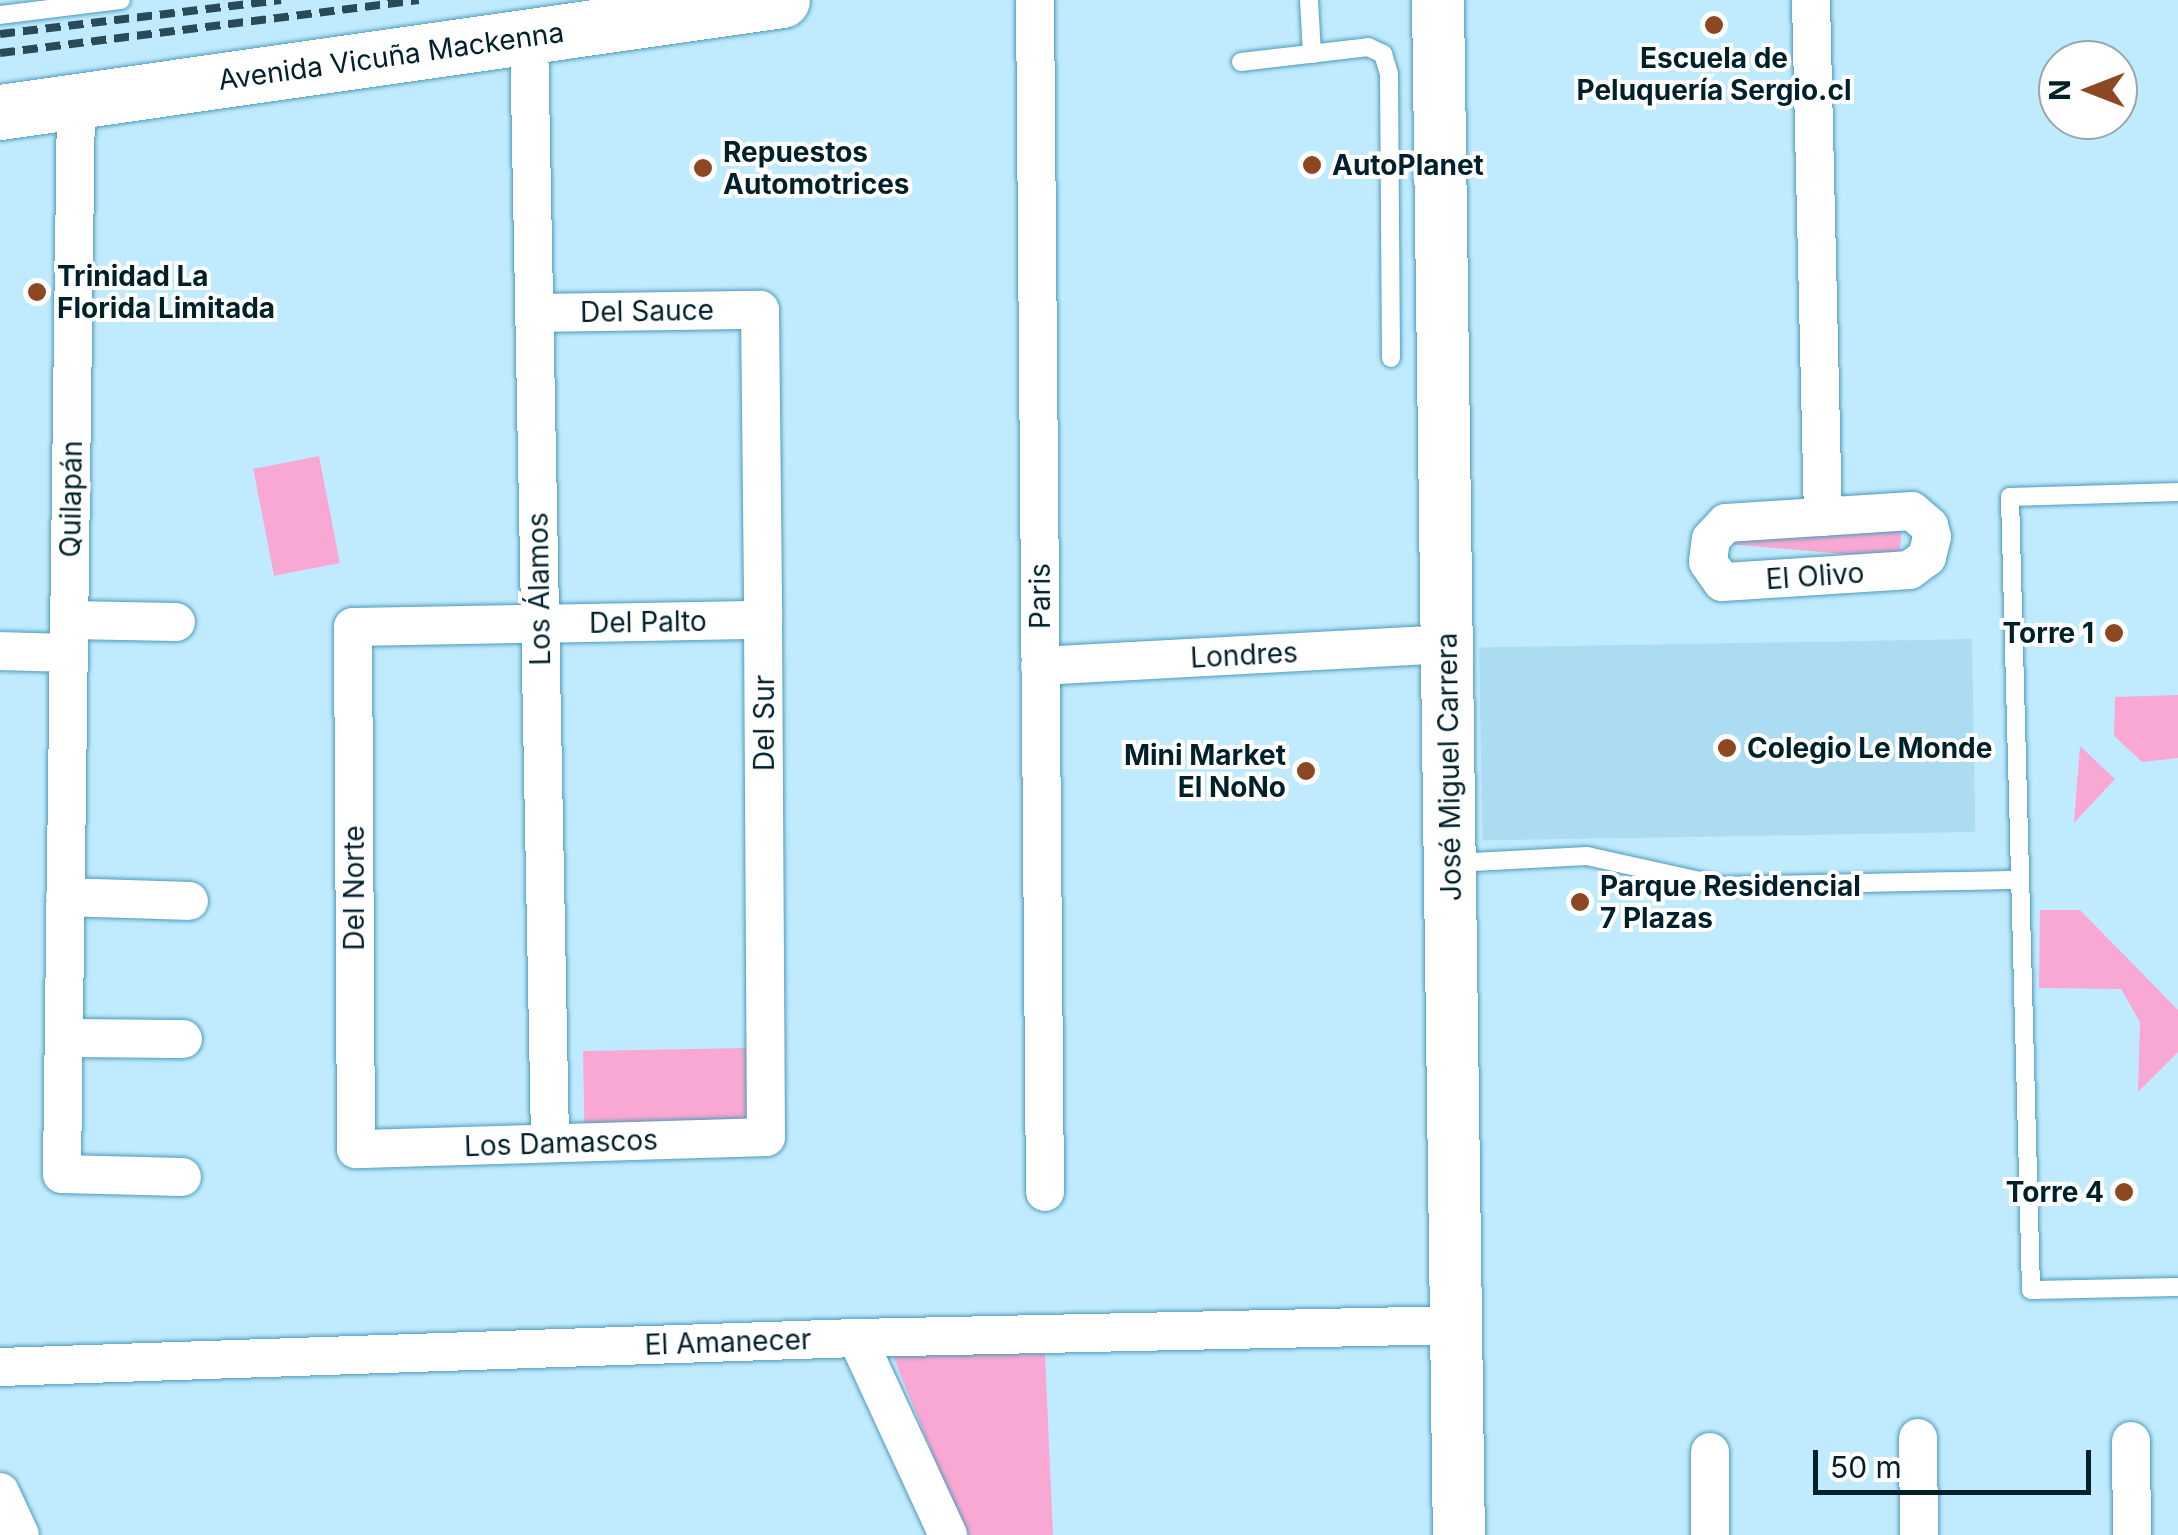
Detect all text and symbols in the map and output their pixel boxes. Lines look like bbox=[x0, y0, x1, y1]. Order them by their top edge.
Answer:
marker: Escuela de Peluquería Sergio.cl bbox=[1703, 14, 1725, 36]
street label: Avenida Vicuña Mackenna bbox=[216, 15, 566, 97]
north arrow bbox=[2038, 40, 2138, 140]
place label: Escuela de Peluquería Sergio.cl bbox=[1576, 41, 1852, 107]
text: N bbox=[2043, 79, 2077, 101]
place label: Repuestos Automotrices bbox=[723, 135, 909, 201]
place label: AutoPlanet bbox=[1332, 148, 1484, 182]
marker: AutoPlanet bbox=[1301, 154, 1323, 176]
marker: Repuestos Automotrices bbox=[692, 157, 714, 179]
place label: Trinidad La Florida Limitada bbox=[57, 259, 275, 325]
marker: Trinidad La Florida Limitada bbox=[26, 281, 48, 303]
street label: Del Sauce bbox=[580, 293, 714, 329]
street label: Quilapán bbox=[53, 440, 89, 558]
street label: Los Álamos bbox=[521, 512, 557, 666]
street label: El Olivo bbox=[1765, 556, 1865, 596]
street label: Paris bbox=[1023, 563, 1057, 629]
street label: Del Palto bbox=[589, 604, 707, 640]
place label: Torre 1 bbox=[2003, 616, 2094, 650]
marker: Torre 1 bbox=[2103, 622, 2125, 644]
street label: José Miguel Carrera bbox=[1430, 633, 1468, 901]
street label: Londres bbox=[1189, 635, 1299, 675]
street label: Del Sur bbox=[747, 675, 781, 771]
place label: Colegio Le Monde bbox=[1747, 731, 1992, 765]
marker: Colegio Le Monde bbox=[1716, 737, 1738, 759]
place label: Mini Market El NoNo bbox=[1124, 738, 1286, 804]
marker: Mini Market El NoNo bbox=[1295, 760, 1317, 782]
street label: Del Norte bbox=[337, 825, 371, 951]
place label: Parque Residencial 7 Plazas bbox=[1600, 869, 1861, 935]
marker: Parque Residencial 7 Plazas bbox=[1569, 891, 1591, 913]
street label: Los Damascos bbox=[464, 1123, 658, 1163]
place label: Torre 4 bbox=[2006, 1175, 2104, 1209]
marker: Torre 4 bbox=[2113, 1181, 2135, 1203]
street label: El Amanecer bbox=[644, 1322, 812, 1362]
scale bar bbox=[1818, 1430, 2096, 1492]
text: 50 m bbox=[1830, 1449, 1902, 1485]

